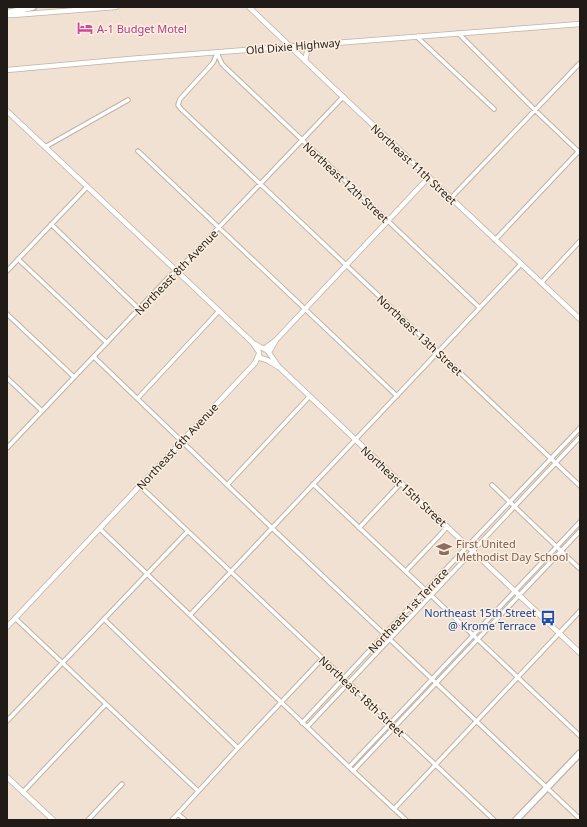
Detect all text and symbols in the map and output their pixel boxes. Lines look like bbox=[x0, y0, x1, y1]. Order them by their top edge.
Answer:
hotel icon: A-1 Budget Motel bbox=[76, 19, 94, 37]
place label: A-1 Budget Motel bbox=[97, 21, 187, 36]
street label: Old Dixie Highway bbox=[245, 34, 341, 58]
street label: Northeast 11th Street bbox=[368, 120, 460, 208]
street label: Northeast 12th Street bbox=[300, 138, 392, 226]
street label: Northeast 8th Avenue bbox=[131, 226, 221, 318]
street label: Northeast 13th Street bbox=[374, 291, 466, 379]
street label: Northeast 6th Avenue bbox=[133, 399, 221, 493]
street label: Northeast 15th Street bbox=[358, 442, 450, 530]
place label: First United Methodist Day School bbox=[456, 536, 568, 564]
school or university icon: First United Methodist Day School bbox=[435, 540, 453, 558]
street label: Northeast 1st Terrace bbox=[365, 564, 451, 656]
place label: Northeast 15th Street @ Krome Terrace bbox=[424, 605, 536, 633]
bus stop icon: Northeast 15th Street @ Krome Terrace bbox=[539, 609, 557, 627]
street label: Northeast 18th Street bbox=[316, 652, 408, 740]

